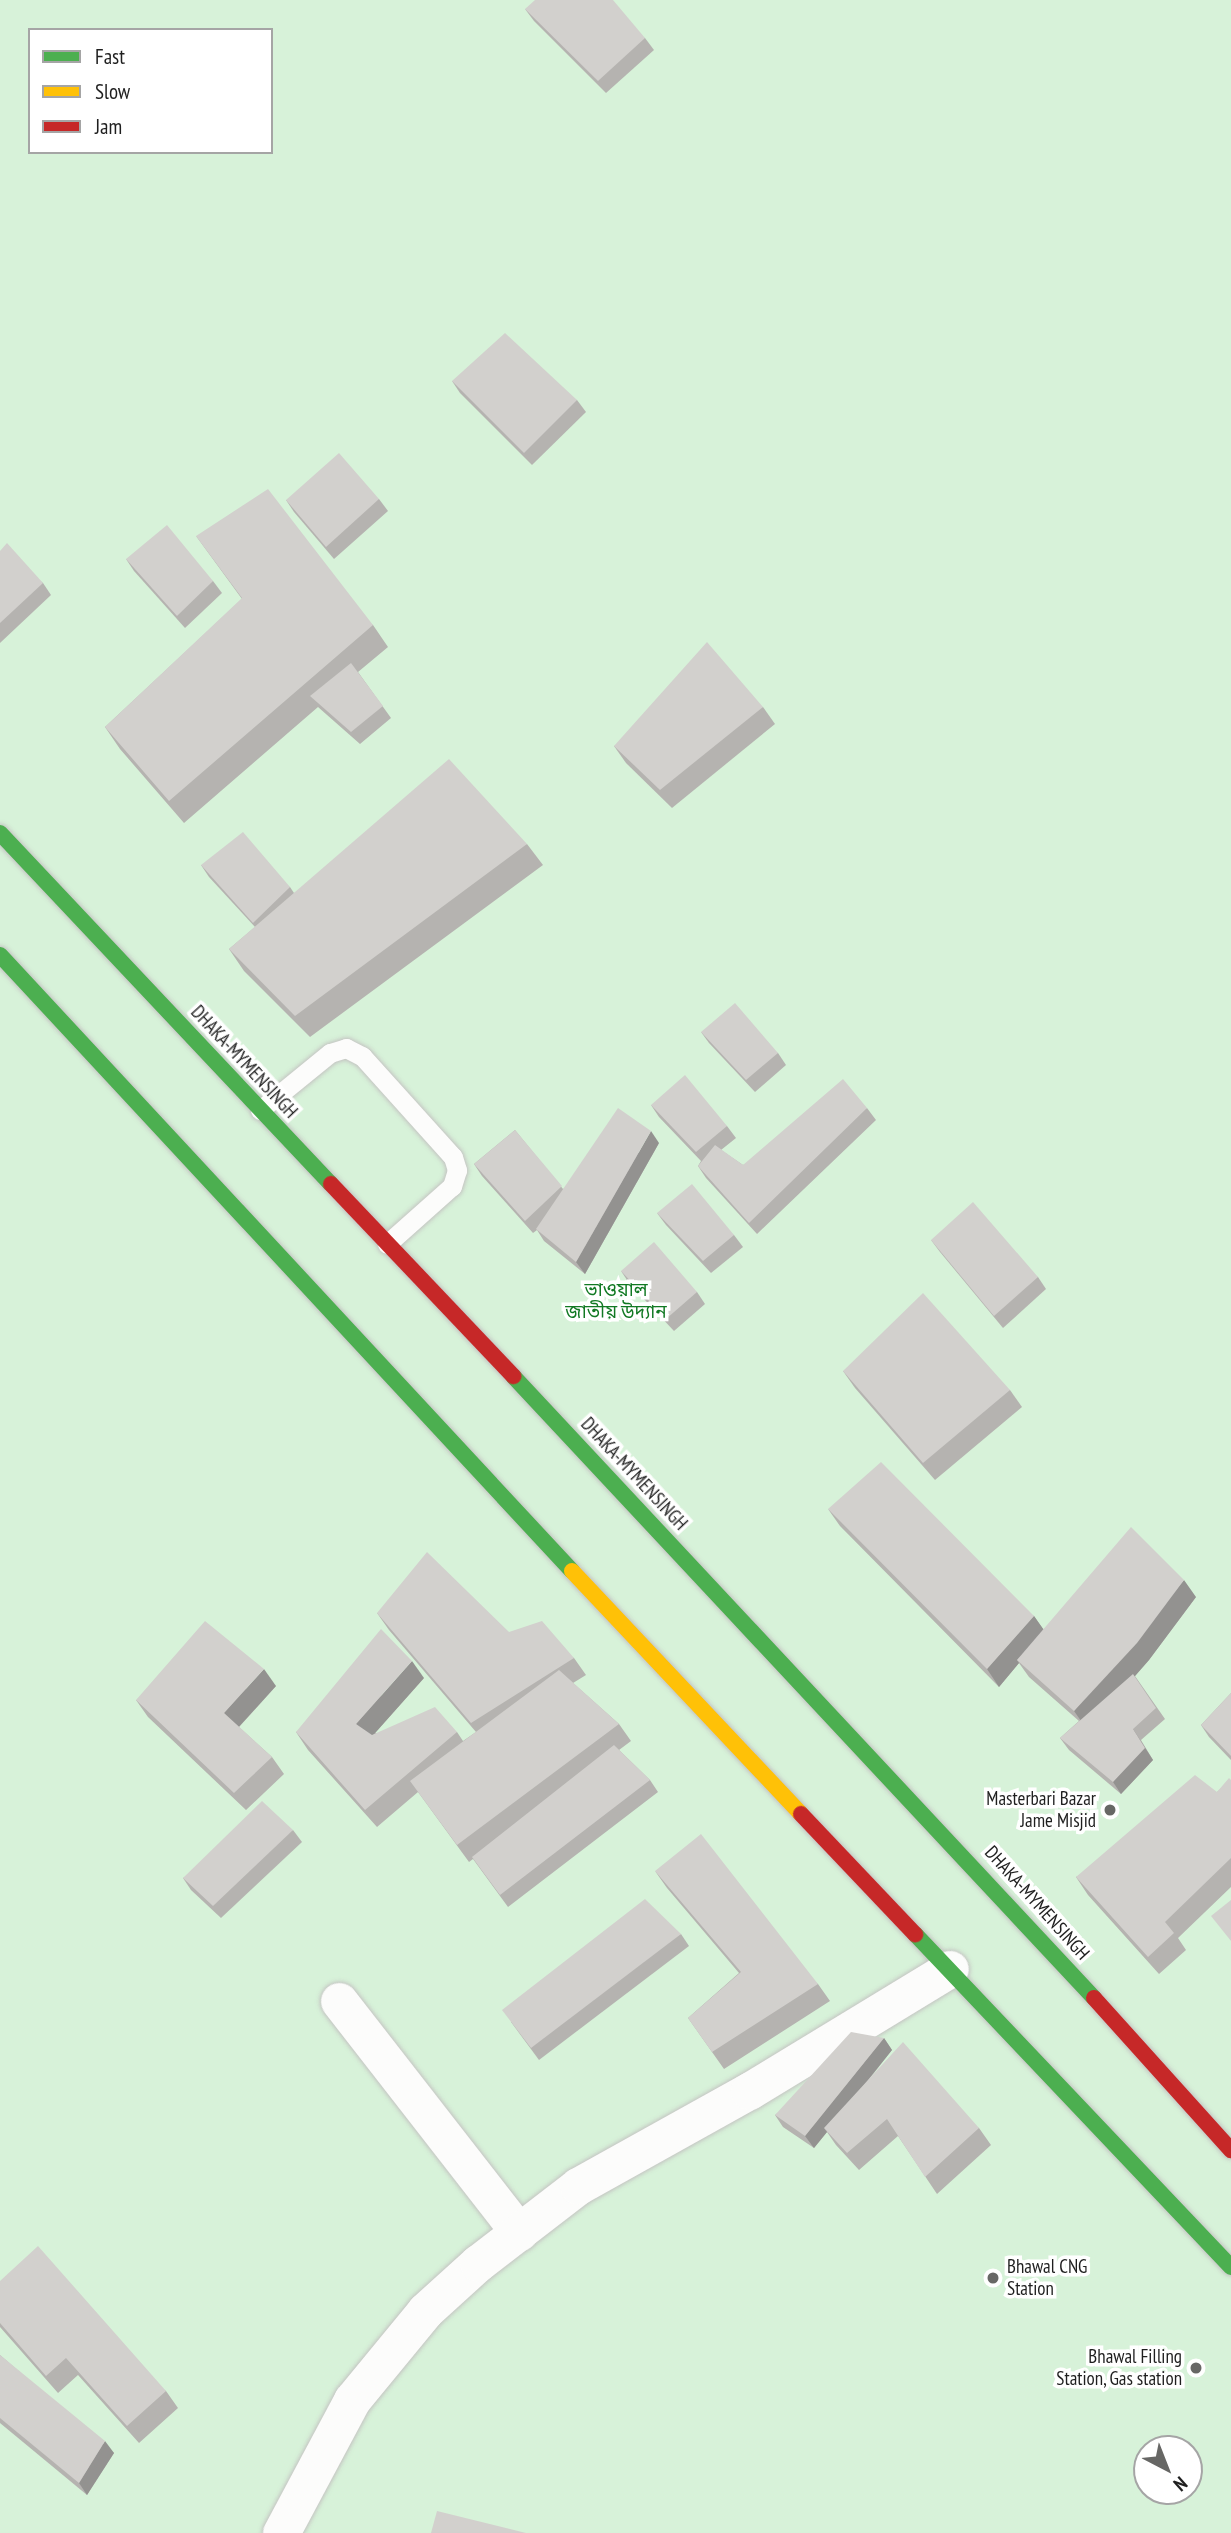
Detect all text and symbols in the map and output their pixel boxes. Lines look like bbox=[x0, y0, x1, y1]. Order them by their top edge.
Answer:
legend bbox=[28, 28, 273, 154]
text: Fast bbox=[95, 43, 125, 70]
text: Slow bbox=[95, 78, 130, 105]
text: Jam bbox=[95, 113, 122, 140]
street label: DHAKA-MYMENSINGH bbox=[186, 1001, 302, 1123]
park label: ভাওয়াল জাতীয় উদ্যান bbox=[565, 1279, 667, 1323]
street label: DHAKA-MYMENSINGH bbox=[576, 1413, 692, 1535]
place label: Masterbari Bazar Jame Misjid bbox=[986, 1788, 1096, 1832]
marker: Masterbari Bazar Jame Misjid bbox=[1102, 1802, 1118, 1818]
street label: DHAKA-MYMENSINGH bbox=[980, 1841, 1094, 1965]
place label: Bhawal CNG Station bbox=[1007, 2256, 1087, 2300]
marker: Bhawal CNG Station bbox=[985, 2270, 1001, 2286]
place label: Bhawal Filling Station, Gas station bbox=[1055, 2346, 1182, 2390]
marker: Bhawal Filling Station, Gas station bbox=[1188, 2360, 1204, 2376]
north arrow bbox=[1133, 2435, 1203, 2505]
text: N bbox=[1169, 2472, 1193, 2496]

